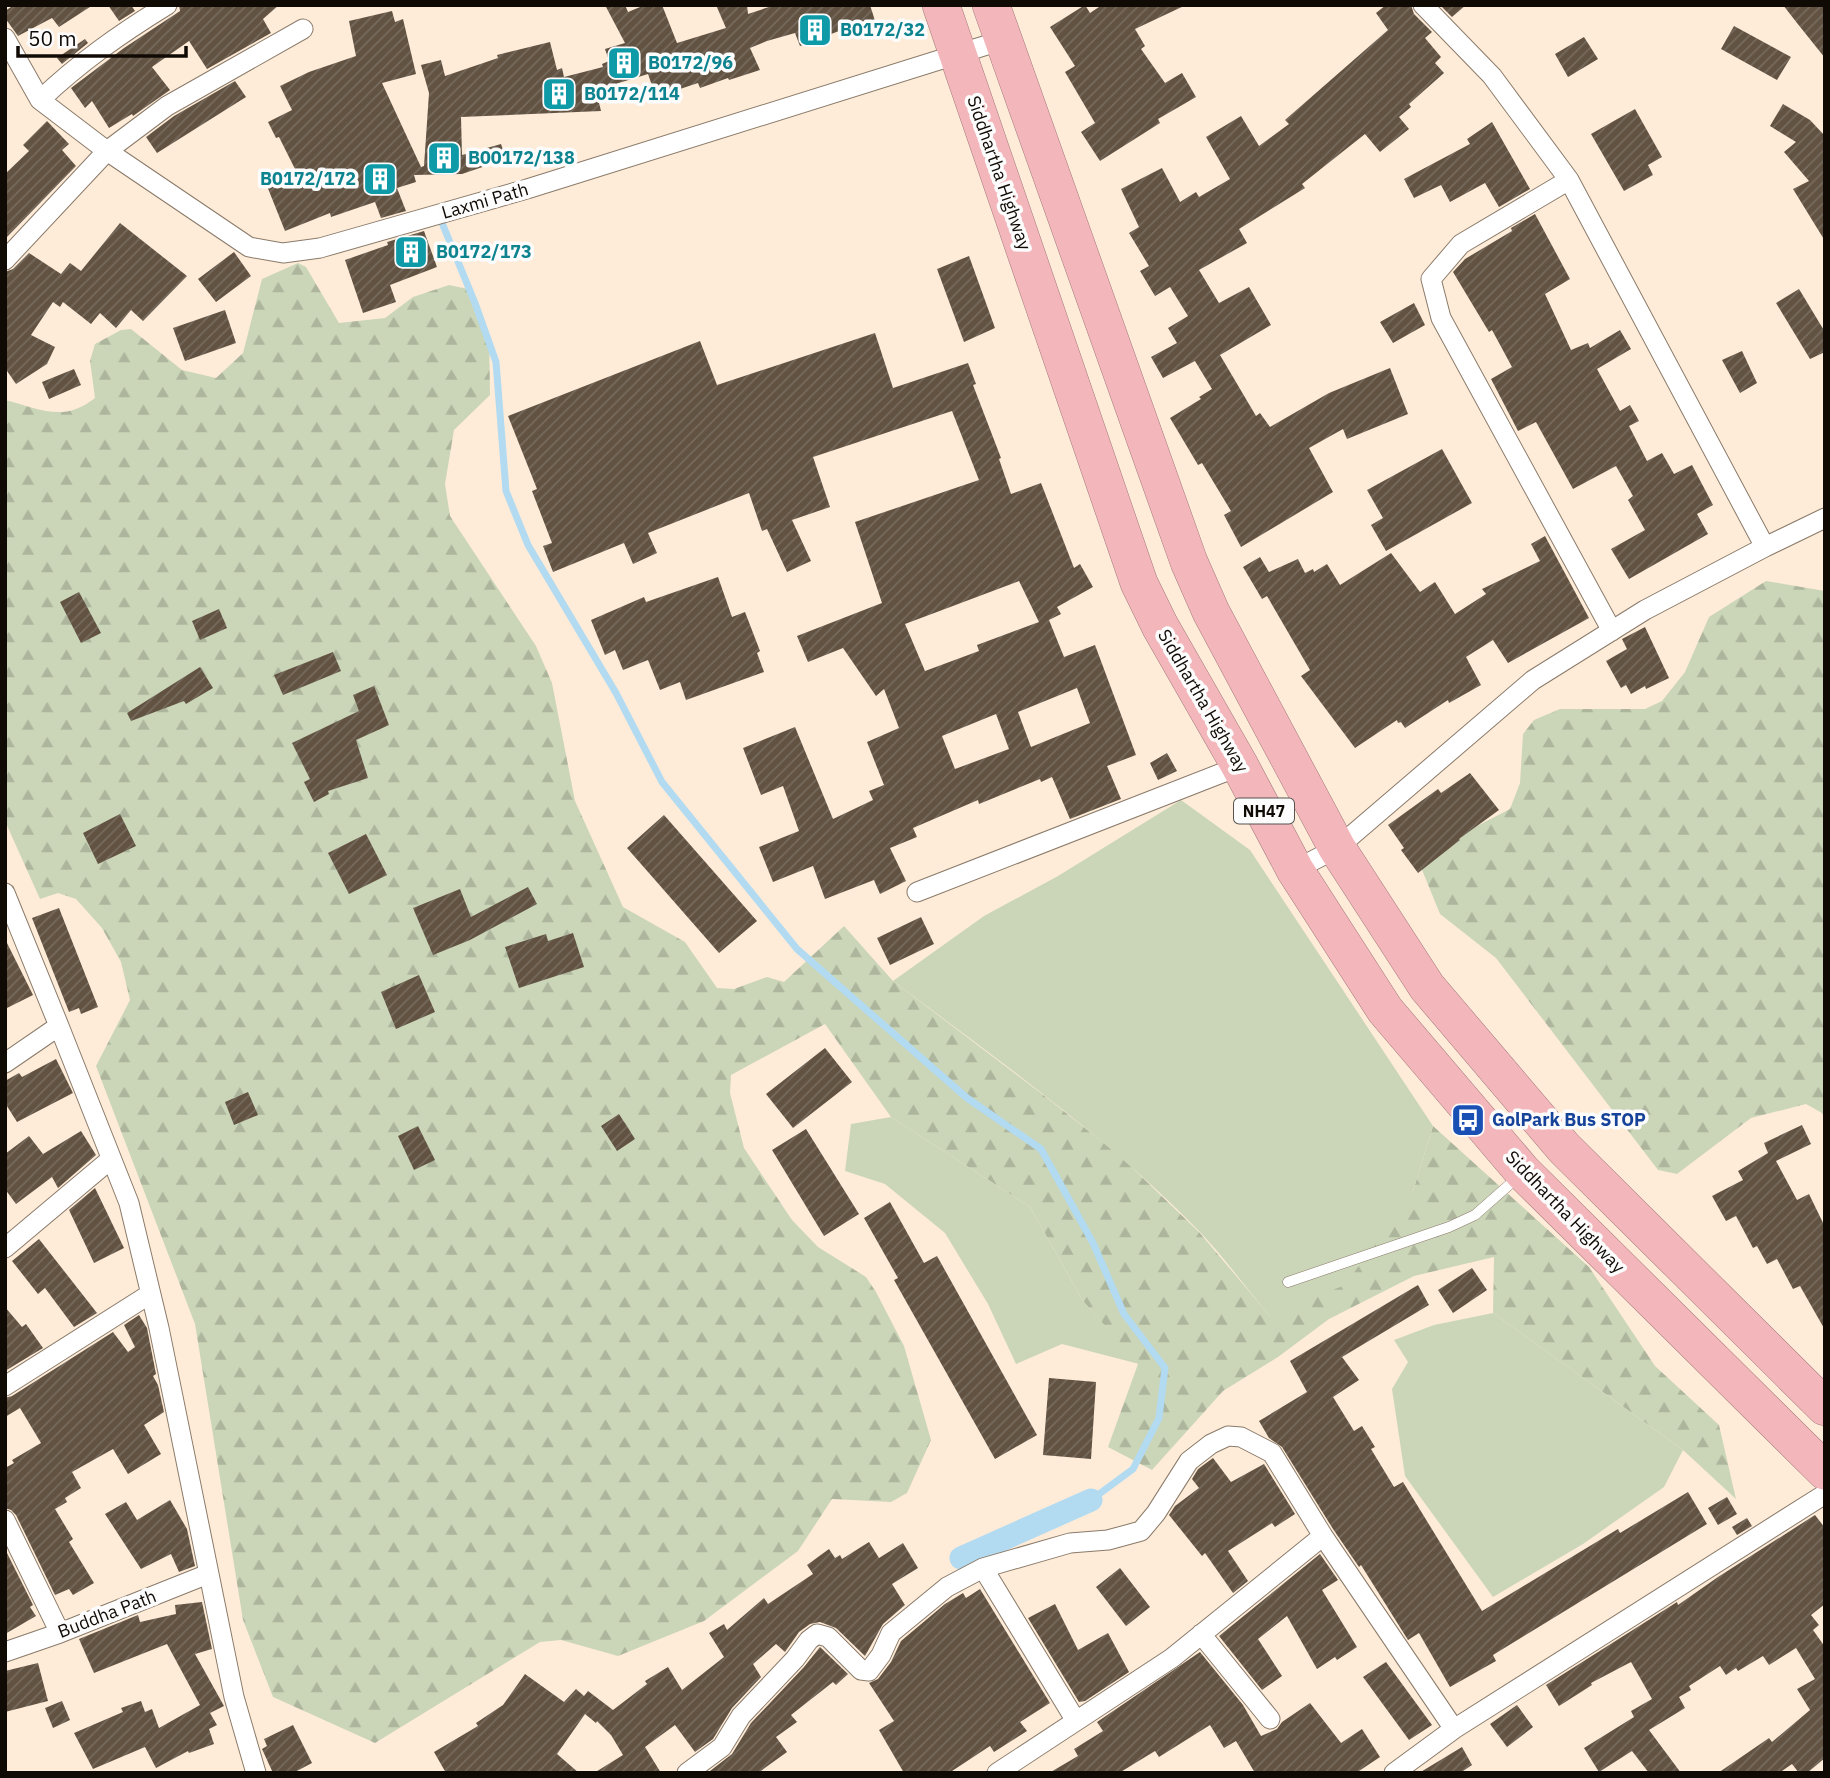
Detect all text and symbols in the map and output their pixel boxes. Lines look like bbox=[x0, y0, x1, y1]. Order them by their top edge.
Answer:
building icon: B0172/32 bbox=[796, 11, 834, 49]
scale bar bbox=[18, 14, 186, 58]
place label: B0172/32 bbox=[840, 18, 925, 41]
text: 50 m bbox=[28, 24, 77, 52]
building icon: B0172/96 bbox=[605, 44, 643, 82]
place label: B0172/96 bbox=[648, 51, 733, 74]
building icon: B0172/114 bbox=[540, 75, 578, 113]
place label: B0172/114 bbox=[584, 82, 680, 105]
street label: Siddhartha Highway bbox=[962, 93, 1037, 253]
building icon: B00172/138 bbox=[425, 139, 463, 177]
place label: B00172/138 bbox=[468, 146, 575, 169]
building icon: B0172/172 bbox=[361, 160, 399, 198]
place label: B0172/172 bbox=[260, 167, 356, 190]
street label: Laxmi Path bbox=[439, 177, 531, 224]
building icon: B0172/173 bbox=[392, 233, 430, 271]
place label: B0172/173 bbox=[436, 240, 532, 263]
street label: Siddhartha Highway bbox=[1153, 625, 1254, 777]
road number: NH47 bbox=[1234, 798, 1294, 824]
bus stop icon: GolPark Bus STOP bbox=[1449, 1101, 1487, 1139]
place label: GolPark Bus STOP bbox=[1492, 1108, 1646, 1131]
street label: Siddhartha Highway bbox=[1501, 1145, 1630, 1278]
street label: Buddha Path bbox=[54, 1584, 159, 1643]

